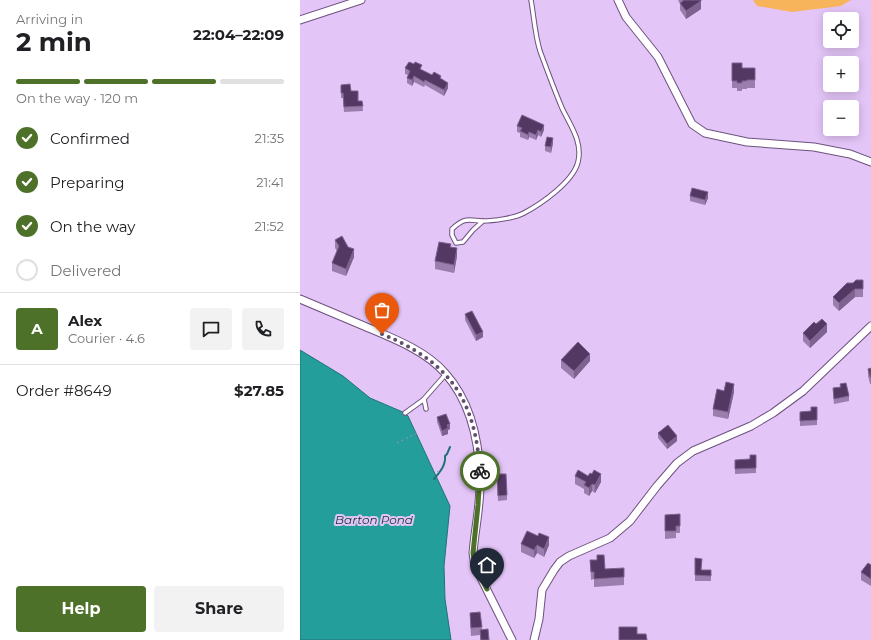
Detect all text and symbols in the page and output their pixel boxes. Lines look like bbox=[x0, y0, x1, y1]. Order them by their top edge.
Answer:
text: Arriving in bbox=[16, 11, 83, 27]
map controls bbox=[823, 12, 859, 136]
button: locate bbox=[823, 12, 859, 48]
text: 22:04–22:09 bbox=[193, 25, 284, 44]
text: 2 min bbox=[16, 26, 92, 58]
button: + bbox=[823, 56, 859, 92]
text: On the way · 120 m bbox=[16, 90, 138, 106]
button: − bbox=[823, 100, 859, 136]
icon: check bbox=[16, 127, 38, 149]
text: Confirmed bbox=[50, 129, 130, 148]
text: 21:35 bbox=[255, 130, 284, 146]
icon: check bbox=[16, 171, 38, 193]
text: Preparing bbox=[50, 173, 125, 192]
text: 21:41 bbox=[256, 174, 284, 190]
icon: check bbox=[16, 215, 38, 237]
text: On the way bbox=[50, 217, 135, 236]
text: 21:52 bbox=[254, 218, 284, 234]
text: Delivered bbox=[50, 261, 122, 280]
pin bbox=[365, 293, 399, 334]
icon: bag bbox=[371, 299, 393, 321]
button: chat bbox=[190, 308, 232, 350]
button: phone bbox=[242, 308, 284, 350]
text: Alex bbox=[68, 311, 102, 330]
text: A bbox=[31, 319, 43, 338]
text: Courier · 4.6 bbox=[68, 330, 145, 346]
text: Order #8649 bbox=[16, 381, 112, 400]
text: $27.85 bbox=[234, 381, 284, 400]
courier bbox=[460, 451, 500, 491]
icon: bike bbox=[469, 460, 491, 482]
water label: Barton Pond bbox=[335, 512, 414, 527]
pin bbox=[470, 548, 504, 589]
icon: home bbox=[476, 554, 498, 576]
button: Help bbox=[16, 586, 146, 632]
button: Share bbox=[154, 586, 284, 632]

